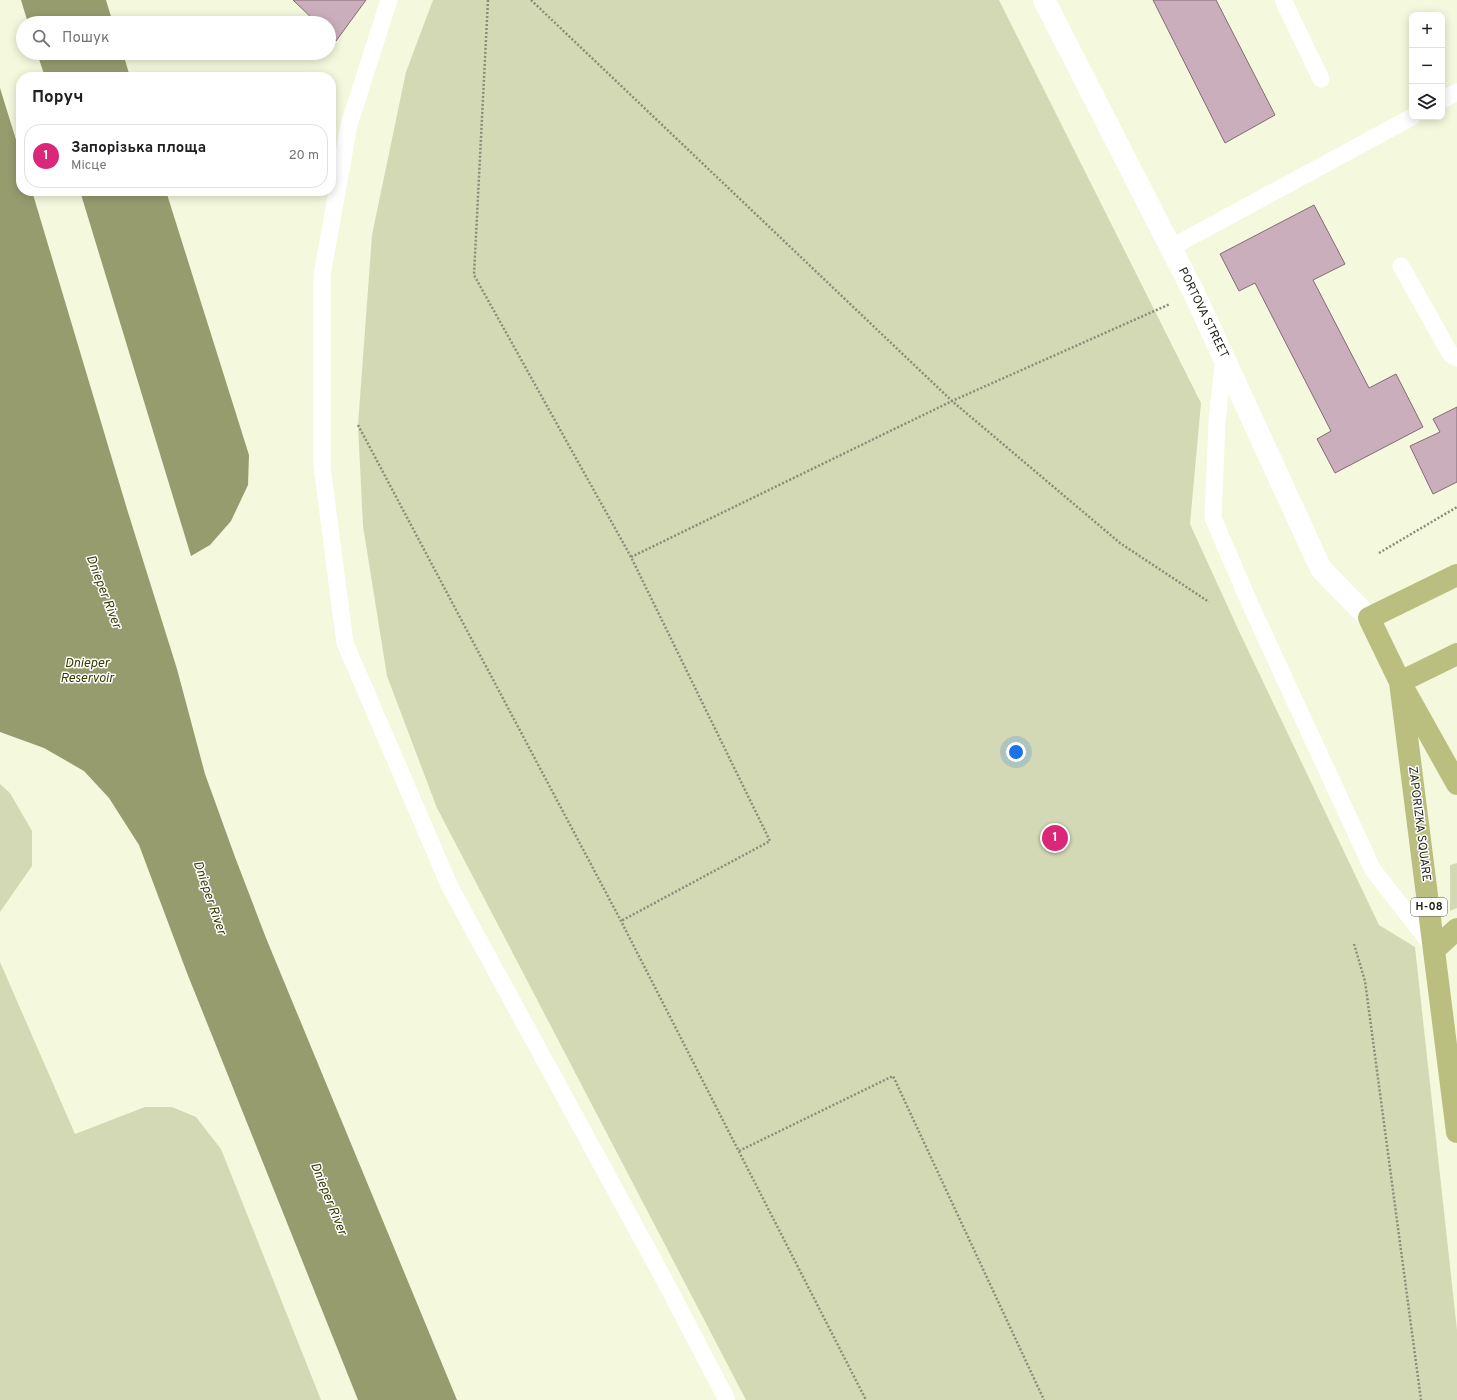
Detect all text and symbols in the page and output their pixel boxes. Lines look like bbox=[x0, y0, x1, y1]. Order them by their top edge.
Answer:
map controls bbox=[1409, 12, 1445, 120]
button: + bbox=[1409, 12, 1445, 48]
search box bbox=[16, 16, 336, 60]
icon: search bbox=[30, 27, 52, 49]
text: Пошук bbox=[62, 29, 110, 48]
button: − bbox=[1409, 48, 1445, 84]
button: layers bbox=[1409, 84, 1445, 120]
text: Поруч bbox=[32, 87, 84, 109]
text: Запорізька площа bbox=[71, 139, 206, 158]
text: 1 bbox=[43, 148, 49, 164]
text: 20 m bbox=[289, 148, 319, 164]
text: Місце bbox=[71, 158, 106, 174]
street label: PORTOVA STREET bbox=[1174, 265, 1232, 361]
water label: Dnieper River bbox=[82, 553, 125, 632]
water label: Dnieper Reservoir bbox=[60, 656, 115, 687]
your location bbox=[1006, 742, 1026, 762]
street label: ZAPORIZKA SQUARE bbox=[1404, 765, 1434, 883]
pin: 1 bbox=[1042, 823, 1068, 853]
water label: Dnieper River bbox=[189, 859, 229, 938]
road number: Н-08 bbox=[1411, 898, 1447, 916]
water label: Dnieper River bbox=[306, 1160, 350, 1239]

